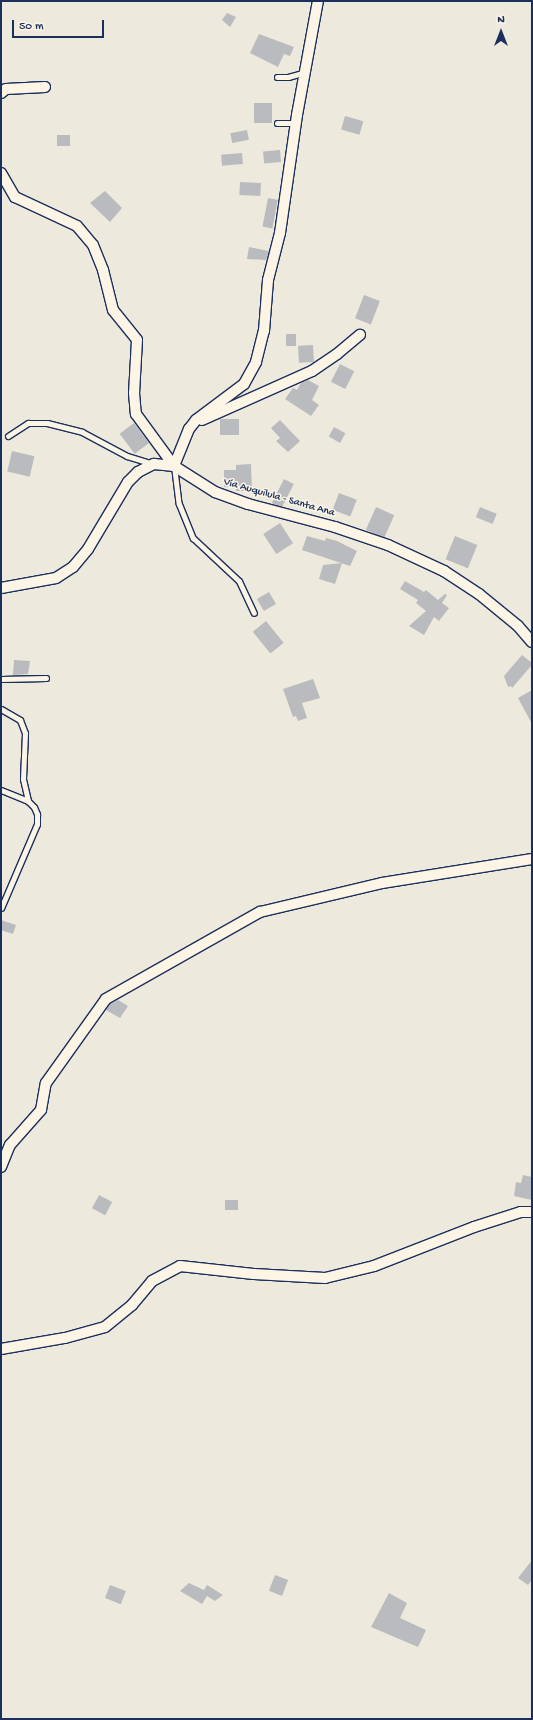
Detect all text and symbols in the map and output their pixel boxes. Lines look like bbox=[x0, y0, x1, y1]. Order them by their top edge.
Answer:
scale bar bbox=[14, 12, 106, 38]
north arrow bbox=[481, 12, 521, 52]
text: N bbox=[497, 14, 505, 26]
text: 50 m bbox=[19, 20, 44, 34]
street label: Vía Auquilula - Santa Ana bbox=[222, 476, 336, 520]

